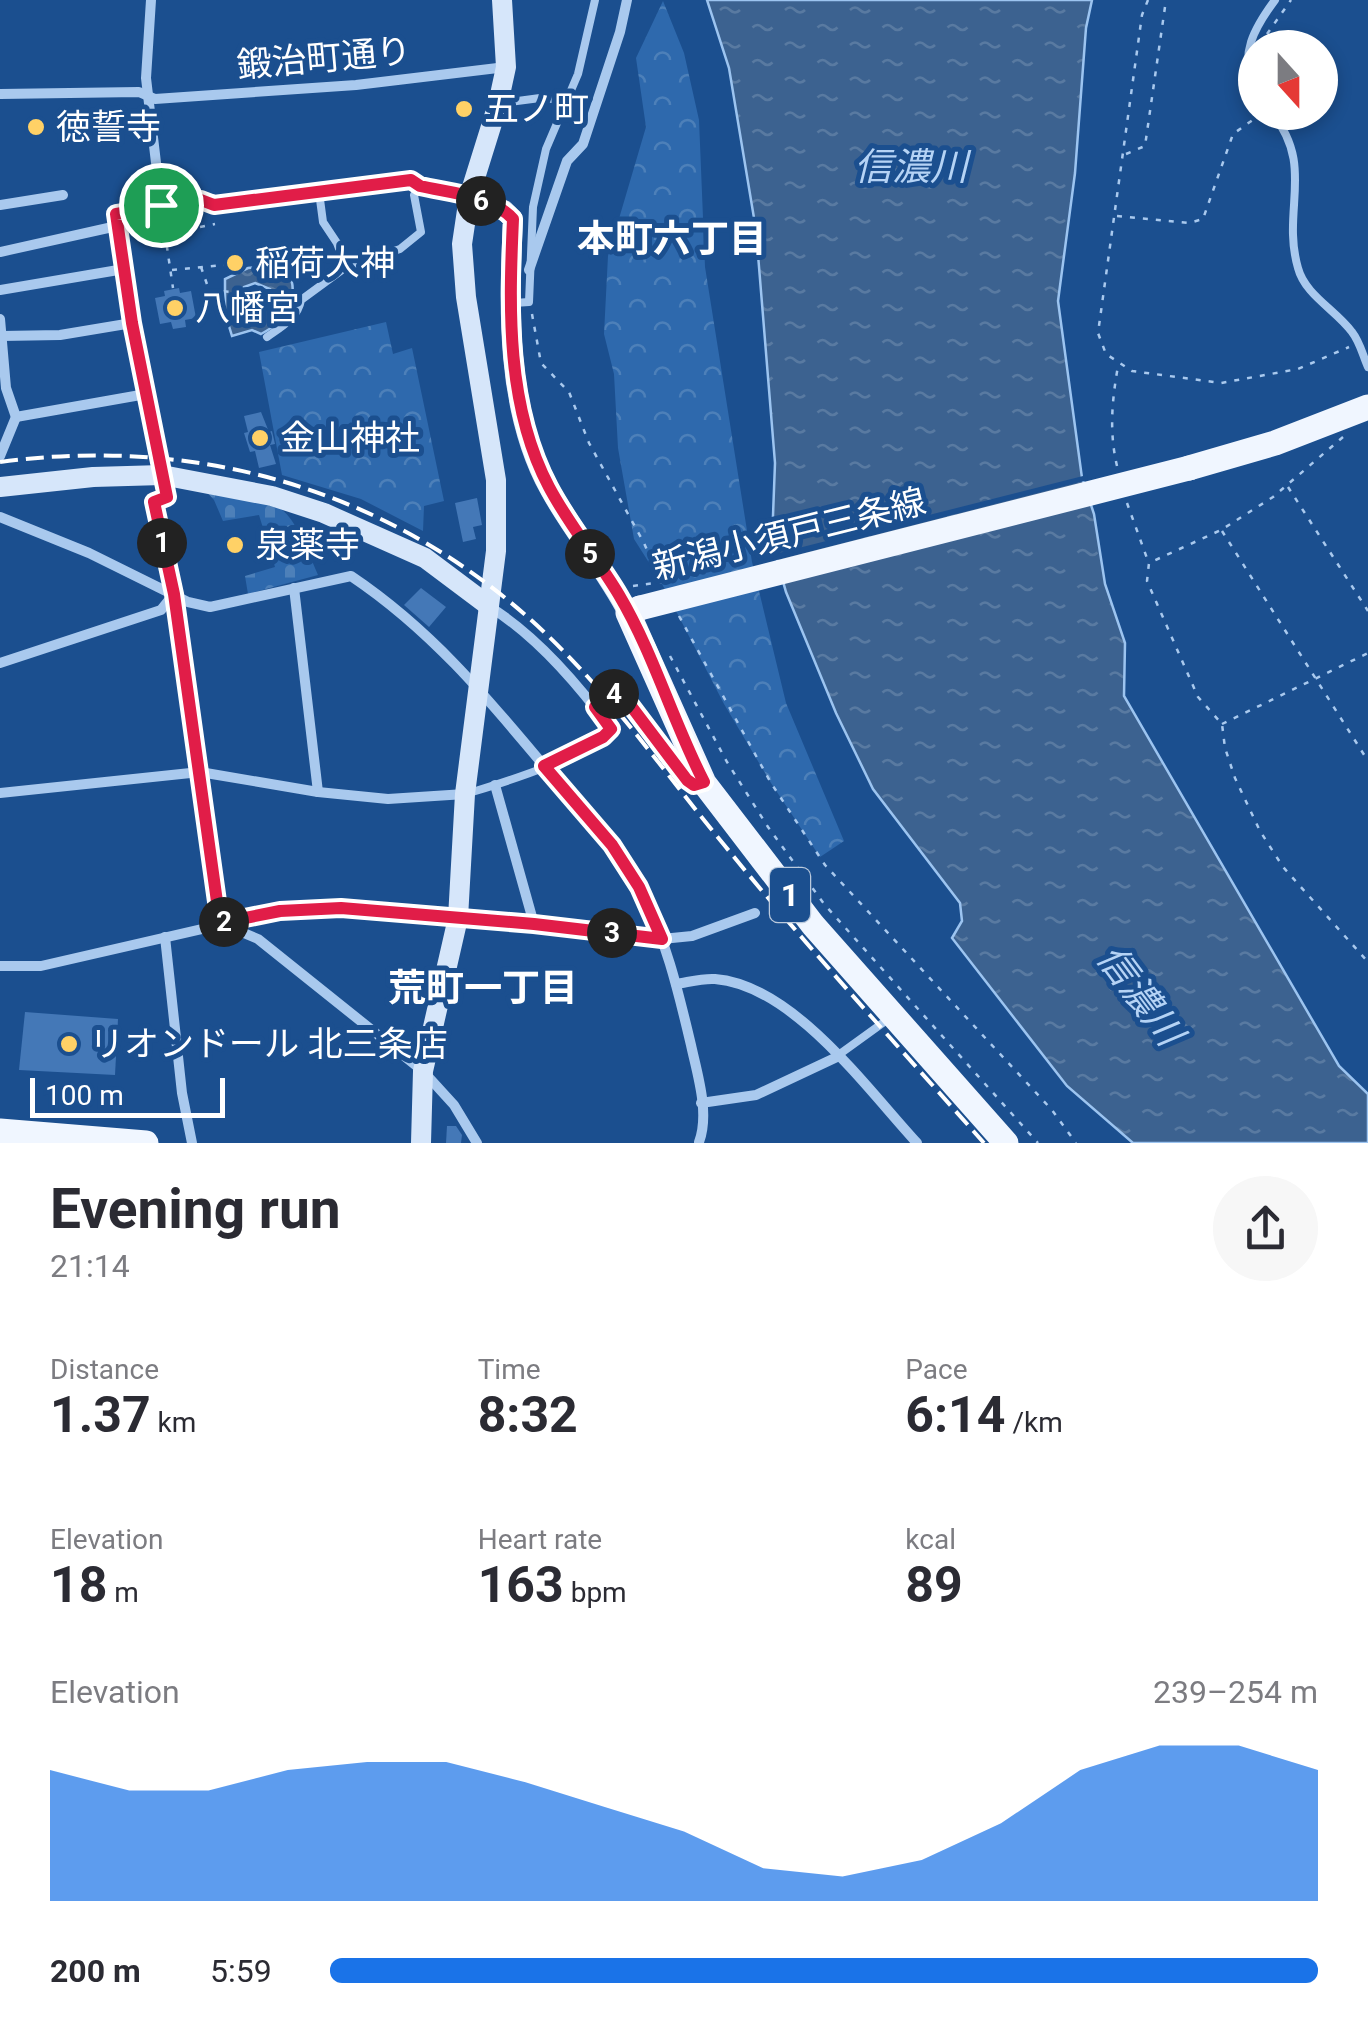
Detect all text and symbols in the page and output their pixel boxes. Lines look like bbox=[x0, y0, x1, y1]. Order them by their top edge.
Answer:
street label: 鍛治町通り bbox=[235, 30, 413, 87]
north arrow bbox=[1238, 30, 1338, 130]
map controls bbox=[1238, 30, 1338, 130]
place label: 五ノ町 bbox=[484, 89, 589, 130]
marker: 五ノ町 bbox=[453, 98, 475, 120]
place label: 徳誓寺 bbox=[56, 107, 161, 148]
marker: 徳誓寺 bbox=[25, 116, 47, 138]
water label: 信濃川 bbox=[854, 145, 972, 189]
pin bbox=[119, 163, 204, 248]
pin: 6 bbox=[456, 176, 506, 226]
icon: arrive bbox=[134, 178, 189, 233]
text: 6 bbox=[473, 184, 489, 217]
district label: 本町六丁目 bbox=[577, 217, 767, 261]
place label: 稲荷大神 bbox=[255, 243, 395, 284]
marker: 稲荷大神 bbox=[224, 252, 246, 274]
place label: 八幡宮 bbox=[195, 288, 300, 329]
marker: 八幡宮 bbox=[164, 297, 186, 319]
place label: 金山神社 bbox=[280, 418, 420, 459]
marker: 金山神社 bbox=[249, 427, 271, 449]
street label: 新潟小須戸三条線 bbox=[648, 481, 930, 588]
pin: 1 bbox=[137, 518, 187, 568]
place label: 泉薬寺 bbox=[255, 525, 360, 566]
text: 1 bbox=[154, 526, 170, 559]
pin: 5 bbox=[565, 529, 615, 579]
marker: 泉薬寺 bbox=[224, 534, 246, 556]
text: 5 bbox=[582, 537, 598, 570]
pin: 4 bbox=[589, 669, 639, 719]
text: 4 bbox=[606, 677, 622, 710]
road number: 1 bbox=[770, 868, 810, 922]
pin: 2 bbox=[199, 897, 249, 947]
text: 2 bbox=[216, 905, 232, 938]
pin: 3 bbox=[587, 908, 637, 958]
text: 3 bbox=[604, 916, 620, 949]
water label: 信濃川 bbox=[1088, 936, 1194, 1057]
district label: 荒町一丁目 bbox=[388, 966, 578, 1010]
place label: リオンドール 北三条店 bbox=[89, 1024, 448, 1065]
marker: リオンドール 北三条店 bbox=[58, 1033, 80, 1055]
scale bar bbox=[30, 1073, 225, 1118]
text: 100 m bbox=[45, 1079, 124, 1112]
button: share bbox=[1213, 1176, 1318, 1281]
text: Evening run bbox=[50, 1177, 341, 1241]
text: 21:14 bbox=[50, 1247, 130, 1285]
text: Distance bbox=[50, 1353, 159, 1386]
text: Time bbox=[478, 1353, 541, 1386]
text: Pace bbox=[905, 1353, 968, 1386]
text: 1.37 bbox=[50, 1386, 151, 1444]
text: 8:32 bbox=[478, 1386, 578, 1444]
text: 6:14 bbox=[905, 1386, 1005, 1444]
text: km bbox=[151, 1406, 196, 1439]
text: /km bbox=[1005, 1406, 1063, 1439]
text: Elevation bbox=[50, 1523, 163, 1556]
text: Heart rate bbox=[478, 1523, 602, 1556]
text: kcal bbox=[905, 1523, 956, 1556]
text: 18 bbox=[50, 1556, 107, 1614]
text: 163 bbox=[478, 1556, 564, 1614]
text: 89 bbox=[905, 1556, 963, 1614]
text: m bbox=[107, 1576, 139, 1609]
text: bpm bbox=[564, 1576, 627, 1609]
text: Elevation bbox=[50, 1673, 180, 1711]
text: 239–254 m bbox=[1153, 1673, 1318, 1711]
text: 200 m bbox=[50, 1952, 141, 1990]
text: 5:59 bbox=[210, 1952, 272, 1990]

